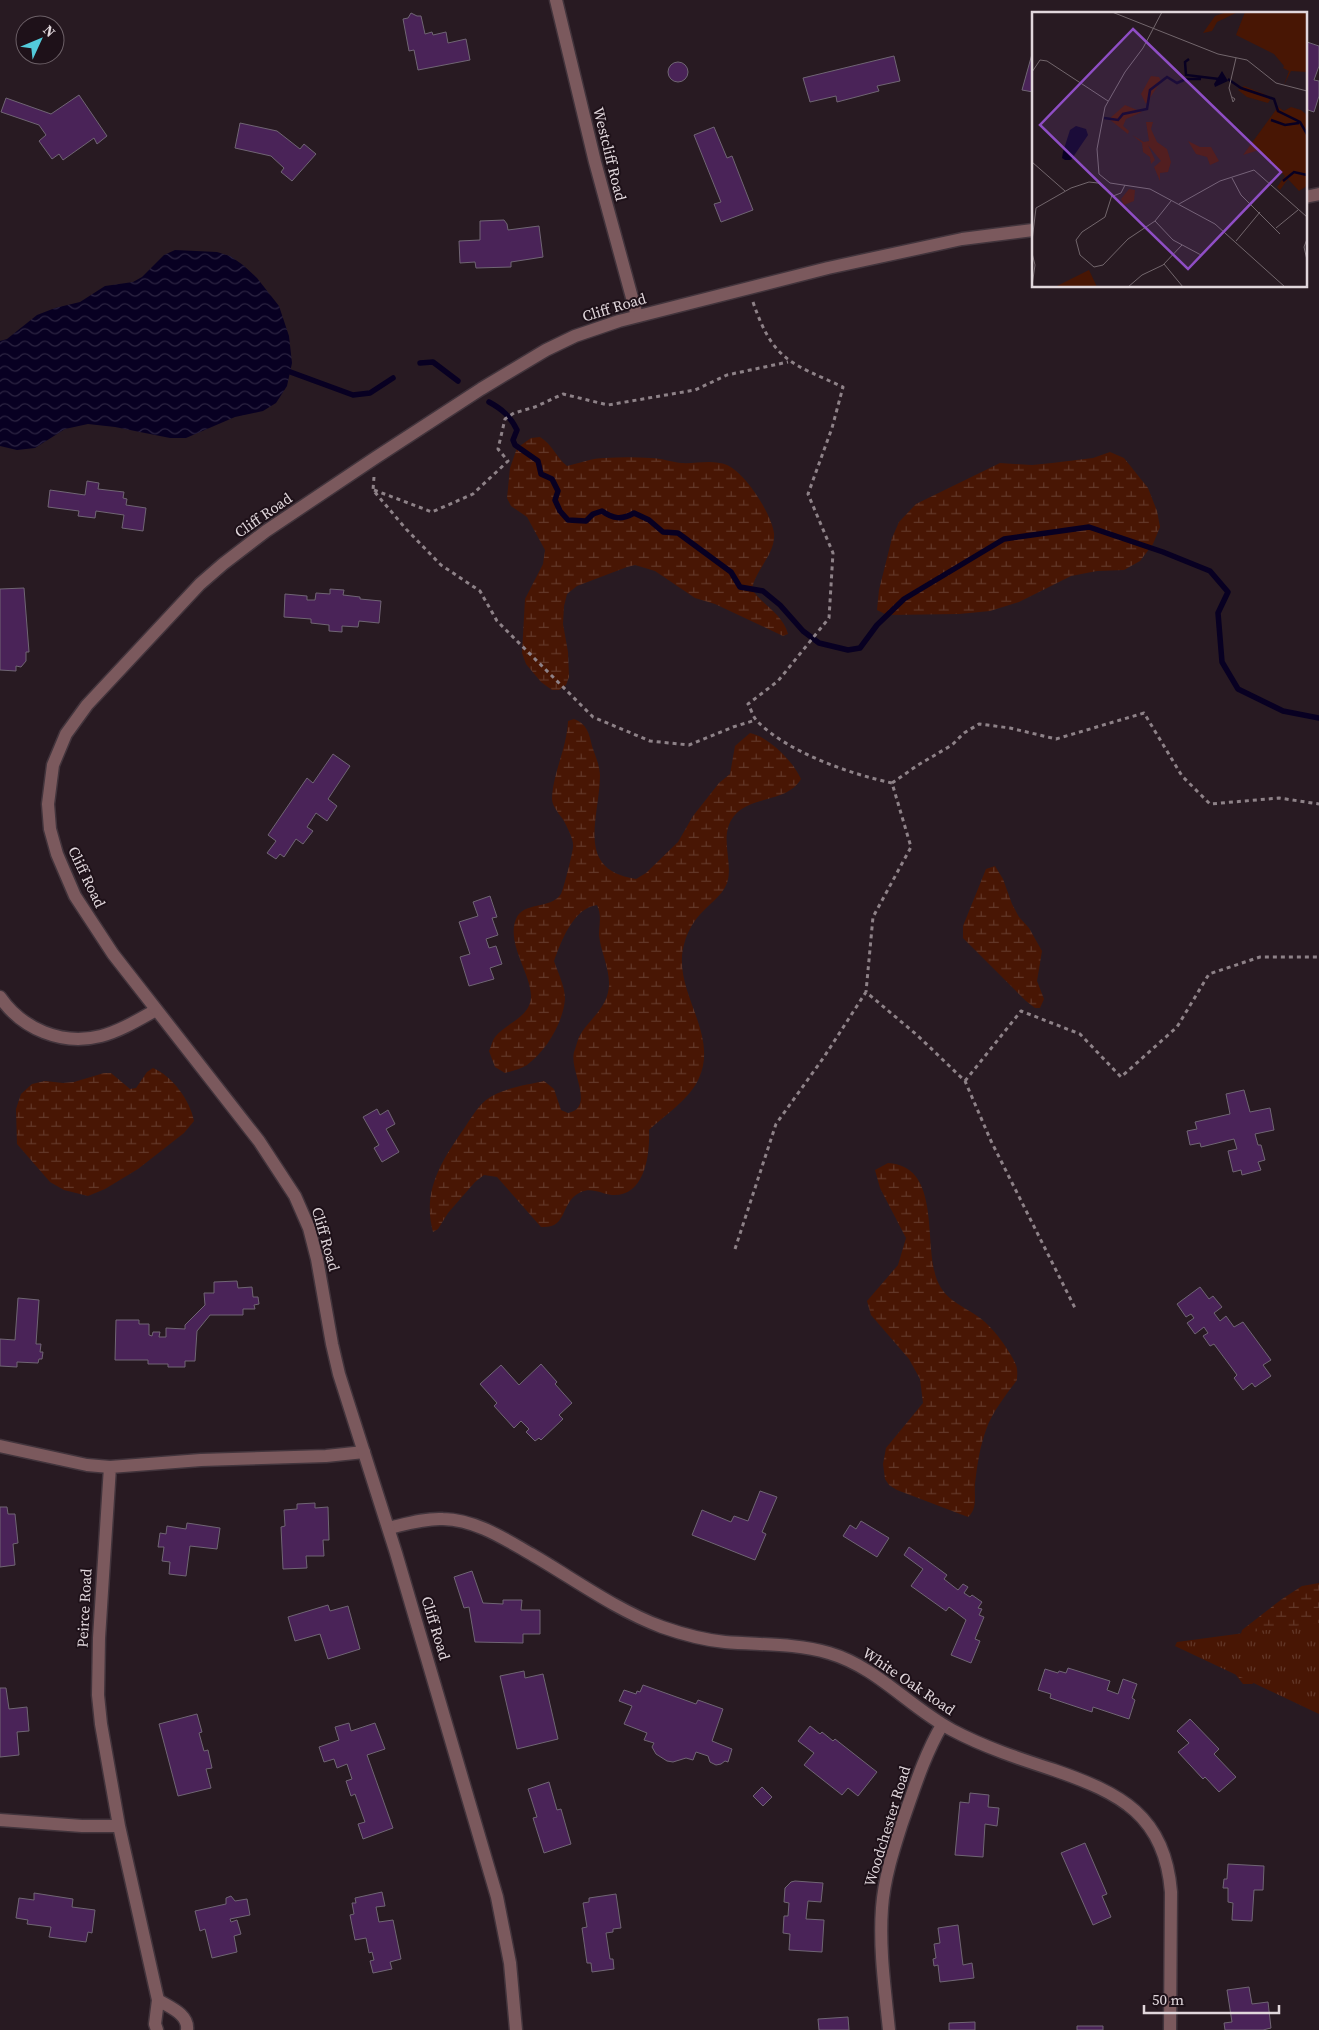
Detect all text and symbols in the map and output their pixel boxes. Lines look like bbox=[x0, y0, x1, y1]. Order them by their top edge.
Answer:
inset map bbox=[1032, 12, 1306, 288]
north arrow bbox=[15, 15, 65, 65]
text: N bbox=[39, 20, 60, 42]
street label: Westcliff Road bbox=[588, 105, 632, 204]
street label: Cliff Road bbox=[579, 287, 649, 327]
street label: Cliff Road bbox=[230, 487, 296, 542]
street label: Cliff Road bbox=[63, 843, 111, 912]
street label: Cliff Road bbox=[307, 1204, 345, 1274]
street label: Peirce Road bbox=[71, 1567, 97, 1648]
street label: Cliff Road bbox=[416, 1593, 456, 1663]
street label: White Oak Road bbox=[858, 1642, 960, 1720]
street label: Woodchester Road bbox=[859, 1763, 915, 1889]
scale bar bbox=[1144, 1982, 1279, 2014]
text: 50 m bbox=[1152, 1989, 1184, 2010]

